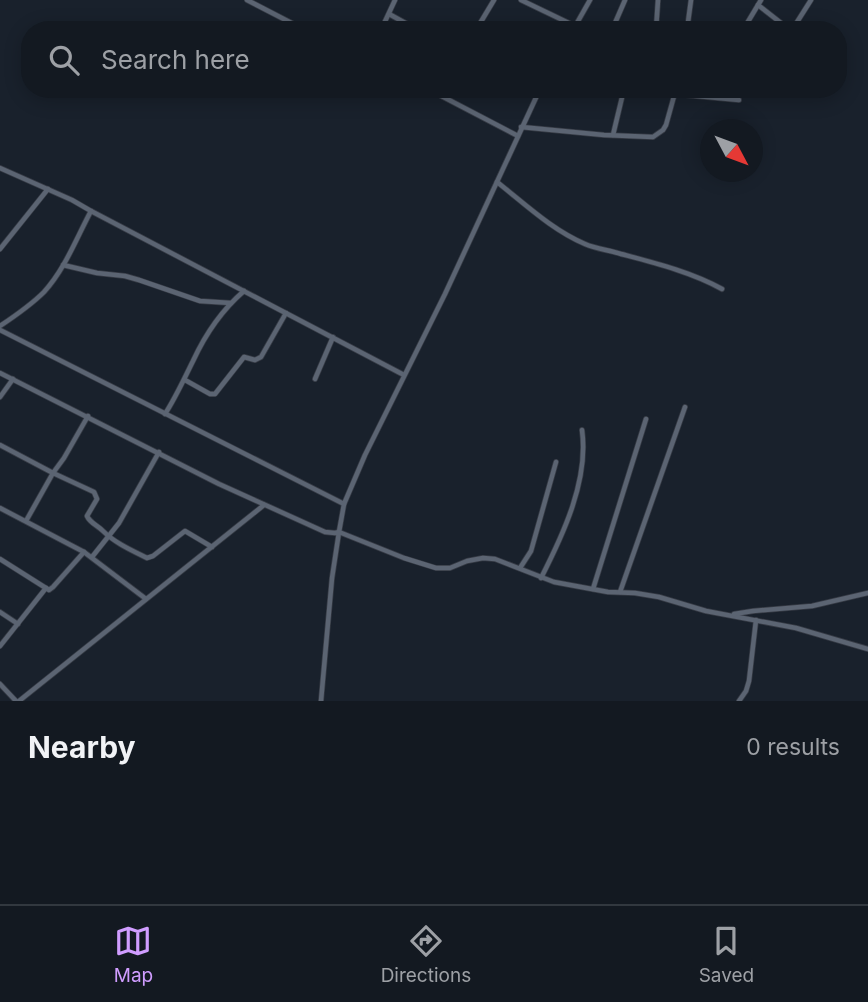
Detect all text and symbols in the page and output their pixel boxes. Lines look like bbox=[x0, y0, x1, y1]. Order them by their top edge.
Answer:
search box bbox=[21, 21, 847, 98]
icon: search bbox=[45, 41, 83, 79]
text: Search here bbox=[101, 44, 250, 75]
north arrow bbox=[700, 119, 763, 182]
text: Nearby bbox=[28, 729, 136, 765]
text: 0 results bbox=[746, 733, 840, 761]
tab: Map bbox=[114, 922, 153, 987]
tab: Directions bbox=[381, 922, 471, 987]
tab: Saved bbox=[699, 922, 754, 987]

